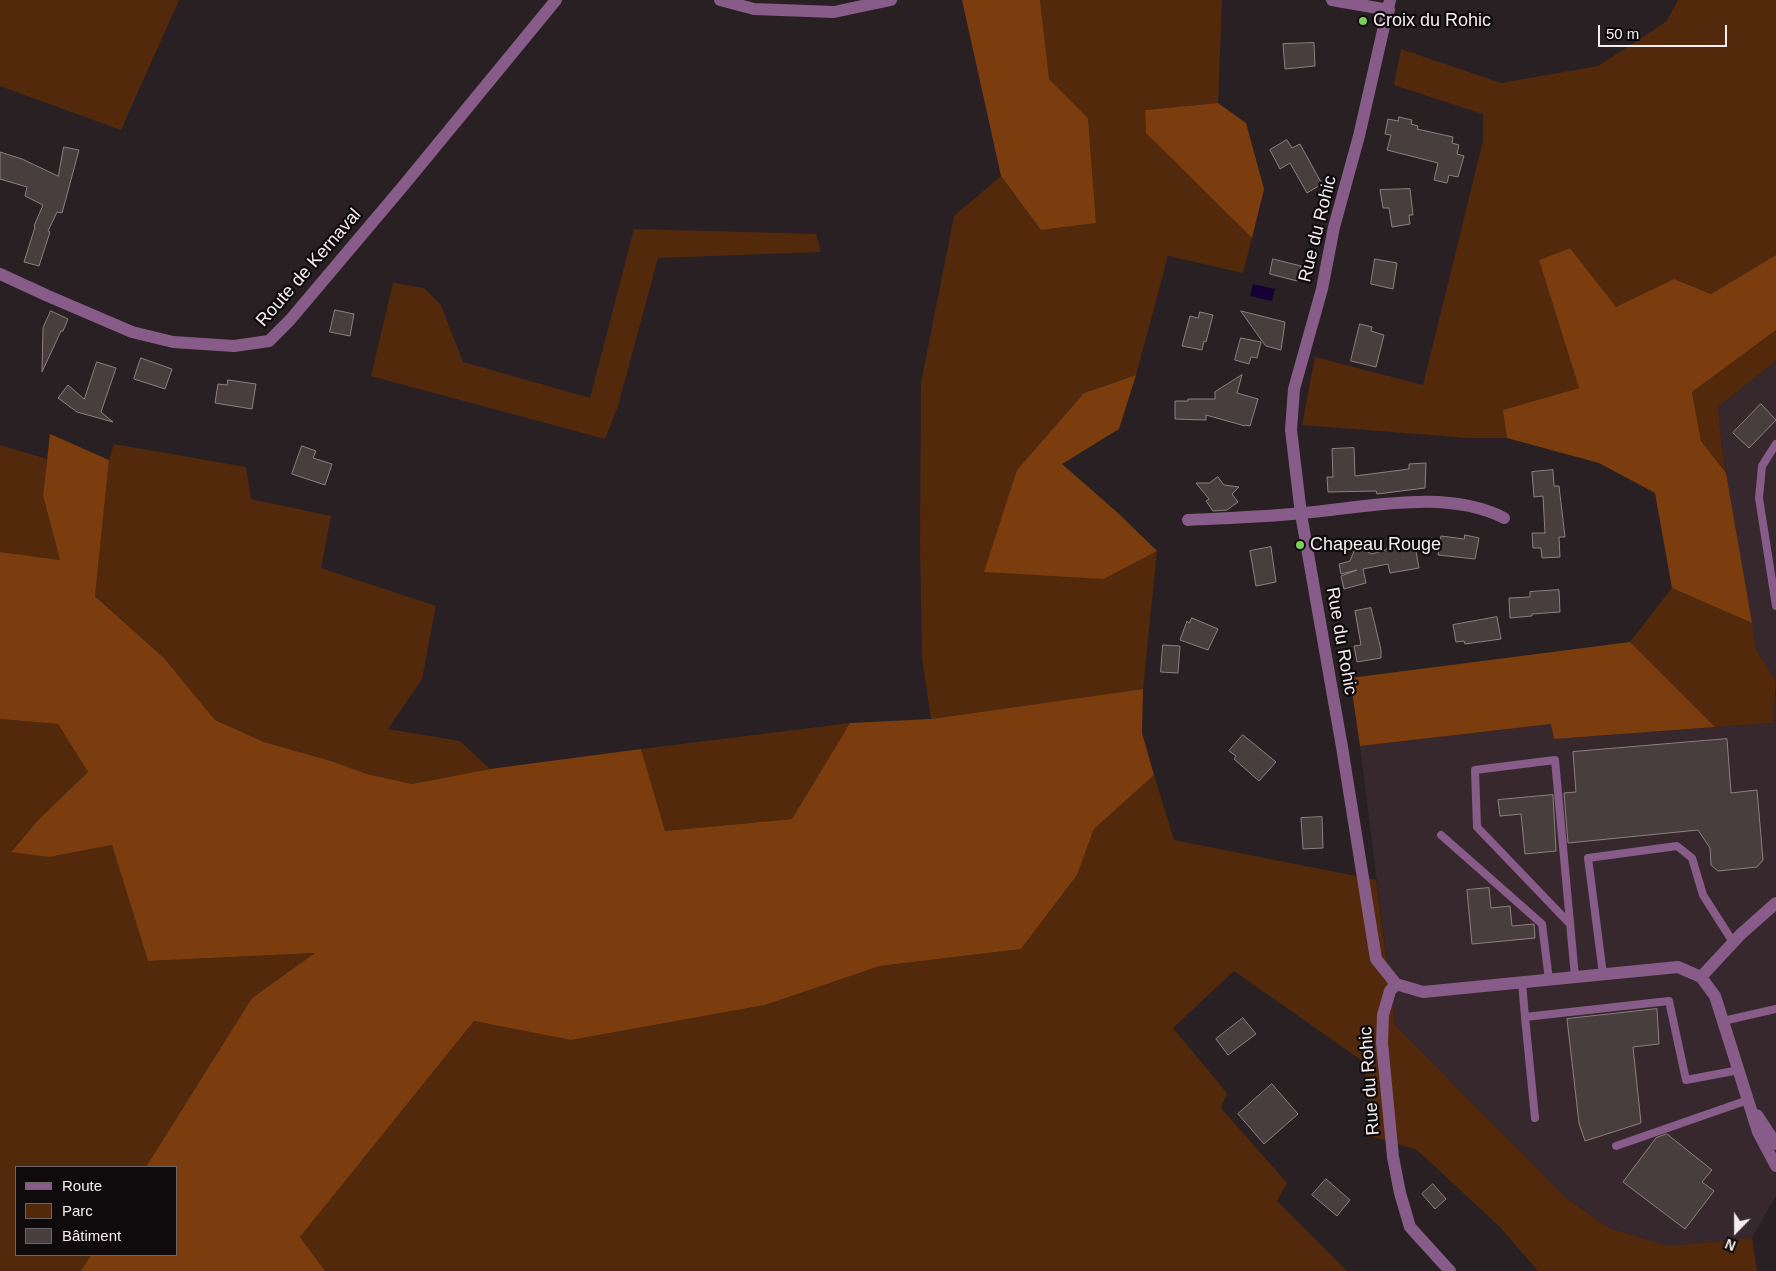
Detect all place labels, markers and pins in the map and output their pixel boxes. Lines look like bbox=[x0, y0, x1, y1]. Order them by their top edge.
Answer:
place label: Croix du Rohic bbox=[1373, 10, 1491, 32]
marker: Croix du Rohic bbox=[1357, 15, 1369, 27]
place label: Chapeau Rouge bbox=[1310, 534, 1441, 556]
marker: Chapeau Rouge bbox=[1294, 539, 1306, 551]

